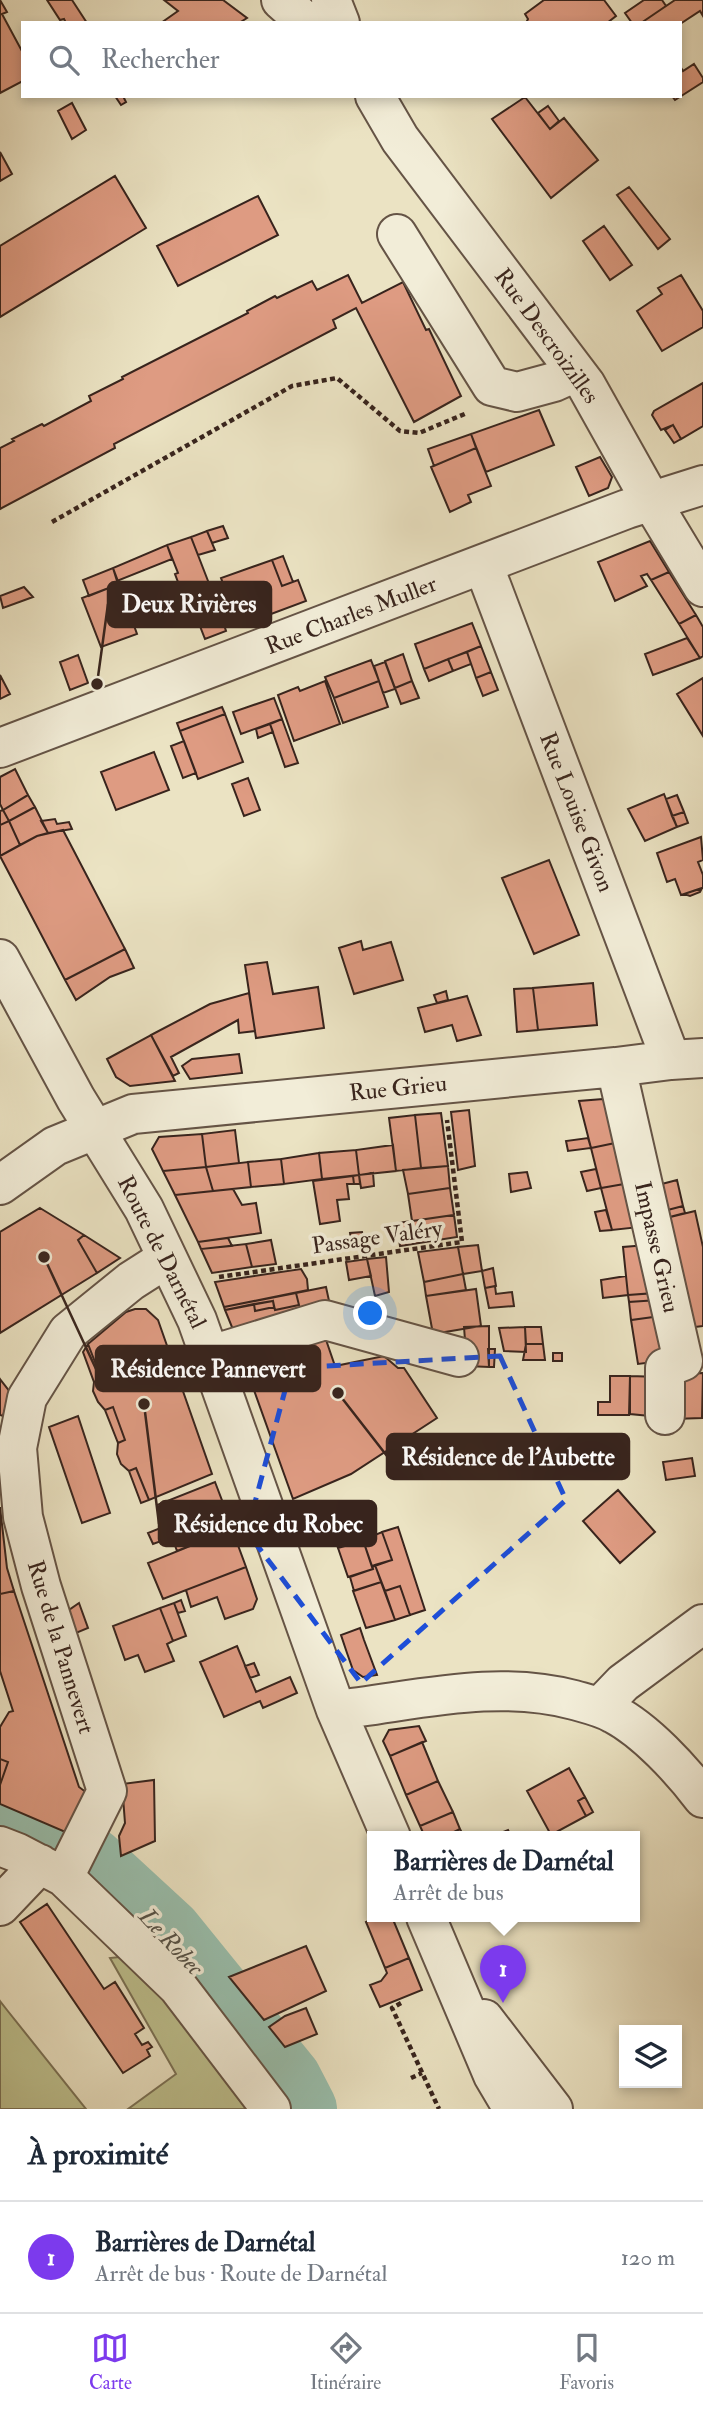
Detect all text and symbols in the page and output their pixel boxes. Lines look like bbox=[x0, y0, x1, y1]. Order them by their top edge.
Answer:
search box bbox=[21, 21, 682, 98]
icon: search bbox=[45, 41, 83, 79]
text: Rechercher bbox=[101, 44, 220, 76]
street label: Rue Descroizilles bbox=[488, 263, 606, 409]
street label: Rue Charles Muller bbox=[261, 569, 441, 661]
callout: Deux Rivières bbox=[108, 582, 271, 627]
text: Deux Rivières bbox=[122, 589, 256, 620]
street label: Rue Louise Givon bbox=[533, 728, 621, 896]
street label: Rue Grieu bbox=[348, 1068, 448, 1108]
street label: Route de Darnétal bbox=[111, 1171, 213, 1333]
street label: Impasse Grieu bbox=[627, 1179, 686, 1316]
street label: Passage Valéry bbox=[310, 1213, 445, 1260]
your location bbox=[353, 1296, 387, 1330]
callout: Résidence Pannevert bbox=[96, 1346, 320, 1391]
text: Résidence Pannevert bbox=[110, 1354, 306, 1385]
callout: Résidence de l'Aubette bbox=[387, 1434, 629, 1479]
text: Résidence de l'Aubette bbox=[401, 1442, 615, 1473]
callout: Résidence du Robec bbox=[159, 1501, 376, 1546]
text: Résidence du Robec bbox=[173, 1509, 363, 1540]
street label: Rue de la Pannevert bbox=[21, 1557, 101, 1737]
popup bbox=[367, 1831, 640, 1922]
text: Barrières de Darnétal bbox=[393, 1846, 614, 1878]
text: Arrêt de bus bbox=[393, 1878, 504, 1907]
water label: Le Robec bbox=[131, 1901, 211, 1983]
pin: 1 bbox=[480, 1945, 526, 2003]
map controls bbox=[619, 2025, 682, 2088]
button: layers bbox=[619, 2025, 682, 2088]
text: À proximité bbox=[28, 2136, 168, 2173]
text: Barrières de Darnétal bbox=[95, 2227, 315, 2259]
text: 1 bbox=[47, 2243, 55, 2272]
text: 120 m bbox=[621, 2243, 675, 2272]
text: Arrêt de bus · Route de Darnétal bbox=[95, 2259, 387, 2288]
tab: Carte bbox=[89, 2329, 132, 2395]
tab: Itinéraire bbox=[310, 2329, 381, 2395]
tab: Favoris bbox=[559, 2329, 614, 2395]

